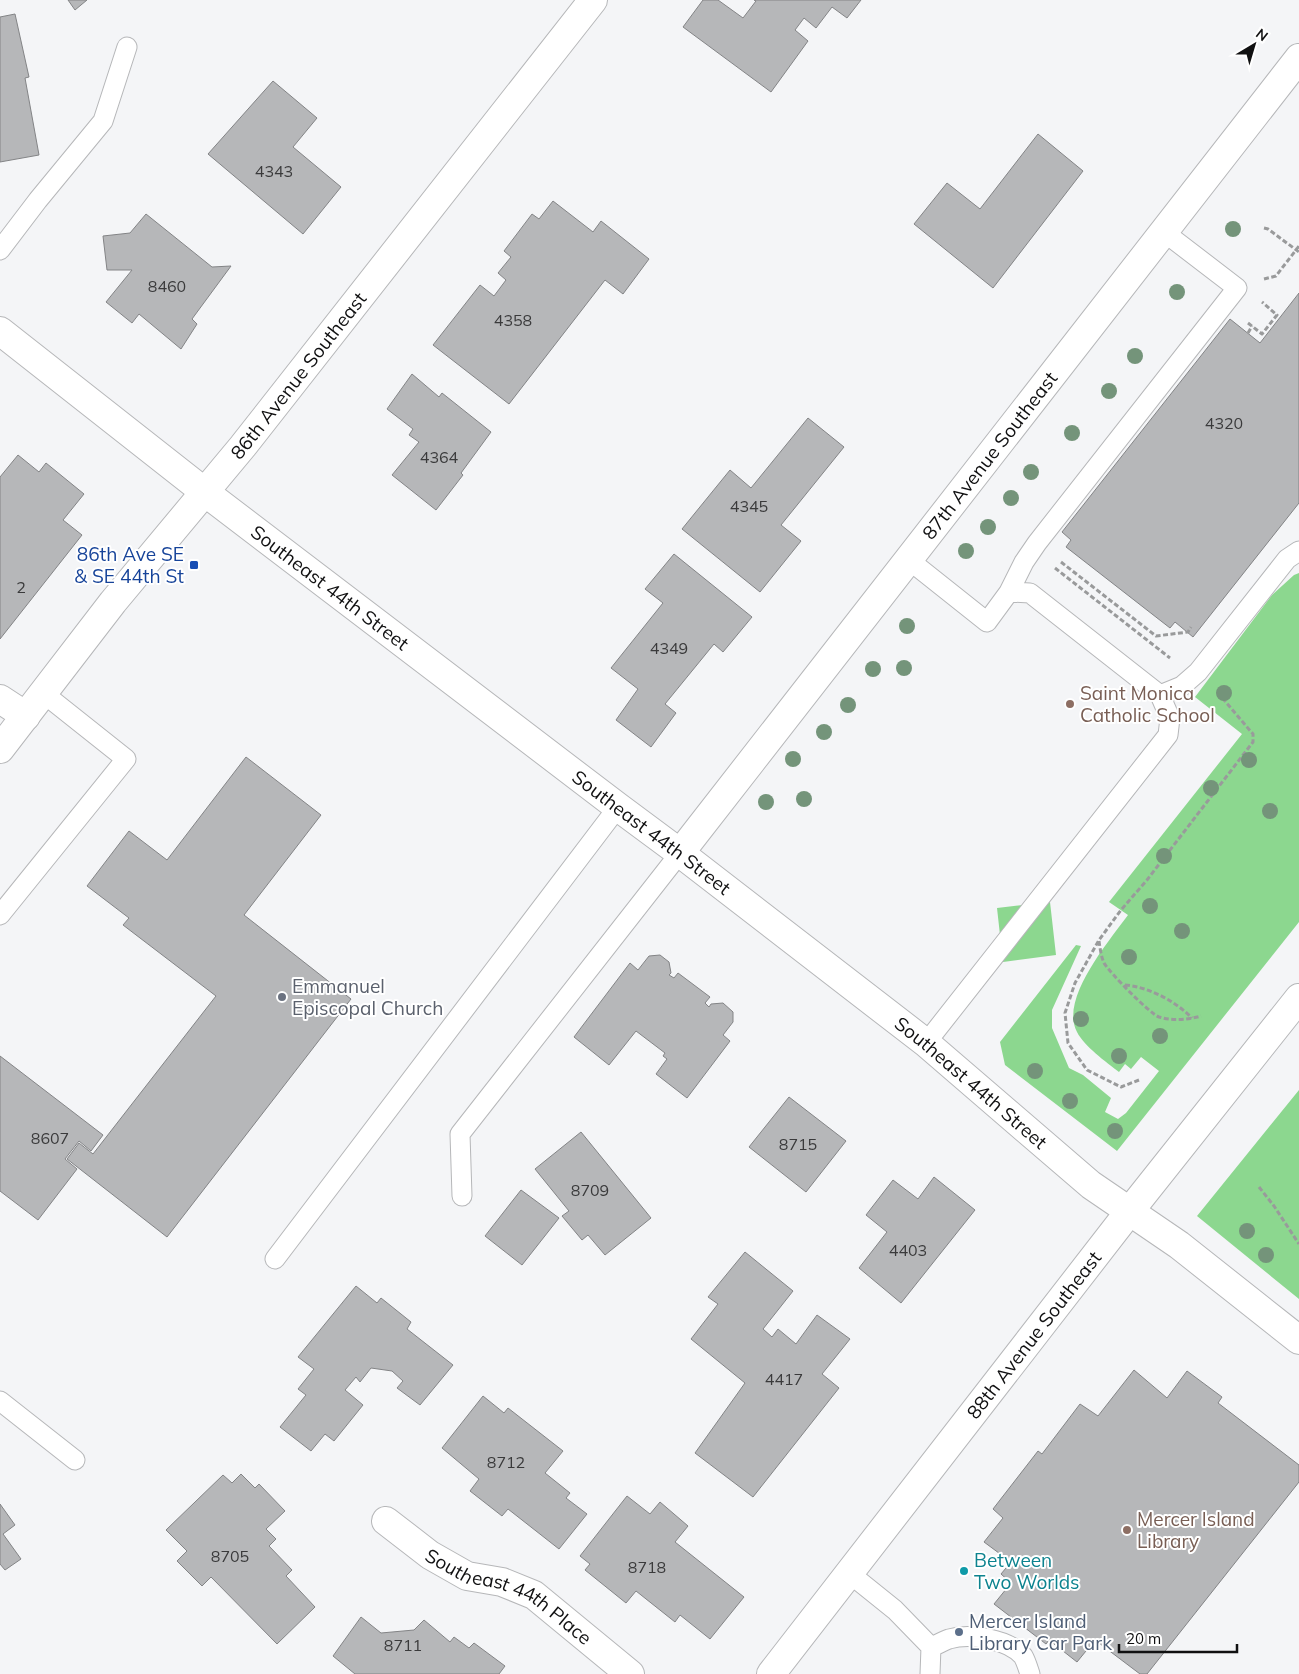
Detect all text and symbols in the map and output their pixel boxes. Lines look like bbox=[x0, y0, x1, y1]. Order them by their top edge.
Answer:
north arrow bbox=[1229, 20, 1279, 70]
text: N bbox=[1252, 24, 1272, 45]
house number: 4343 bbox=[255, 161, 293, 181]
house number: 8460 bbox=[148, 276, 186, 296]
street label: 86th Avenue Southeast bbox=[225, 287, 372, 464]
house number: 4358 bbox=[494, 310, 532, 330]
street label: 87th Avenue Southeast bbox=[917, 366, 1063, 544]
house number: 4320 bbox=[1205, 413, 1243, 433]
house number: 4364 bbox=[420, 447, 459, 467]
house number: 4345 bbox=[730, 496, 768, 516]
street label: Southeast 44th Street bbox=[246, 520, 414, 656]
place label: 86th Ave SE & SE 44th St bbox=[74, 542, 184, 588]
marker: 86th Ave SE & SE 44th St bbox=[188, 559, 200, 571]
house number: 2 bbox=[16, 577, 26, 597]
house number: 4349 bbox=[650, 638, 688, 658]
place label: Saint Monica Catholic School bbox=[1080, 681, 1215, 727]
marker: Saint Monica Catholic School bbox=[1064, 698, 1076, 710]
street label: Southeast 44th Street bbox=[568, 765, 736, 900]
place label: Emmanuel Episcopal Church bbox=[292, 974, 443, 1020]
marker: Emmanuel Episcopal Church bbox=[276, 991, 288, 1003]
street label: Southeast 44th Street bbox=[890, 1011, 1052, 1154]
house number: 8607 bbox=[31, 1128, 69, 1148]
house number: 8715 bbox=[779, 1134, 817, 1154]
house number: 8709 bbox=[571, 1180, 609, 1200]
house number: 4403 bbox=[889, 1240, 927, 1260]
street label: 88th Avenue Southeast bbox=[961, 1246, 1107, 1424]
house number: 4417 bbox=[765, 1369, 803, 1389]
house number: 8712 bbox=[487, 1452, 525, 1472]
place label: Mercer Island Library bbox=[1137, 1507, 1255, 1553]
marker: Mercer Island Library bbox=[1121, 1524, 1133, 1536]
street label: Southeast 44th Place bbox=[421, 1543, 597, 1650]
house number: 8705 bbox=[211, 1546, 249, 1566]
place label: Between Two Worlds bbox=[974, 1548, 1080, 1594]
house number: 8718 bbox=[628, 1557, 666, 1577]
marker: Between Two Worlds bbox=[958, 1565, 970, 1577]
place label: Mercer Island Library Car Park bbox=[969, 1609, 1112, 1655]
scale bar bbox=[1119, 1622, 1236, 1654]
marker: Mercer Island Library Car Park bbox=[953, 1626, 965, 1638]
text: 20 m bbox=[1126, 1629, 1161, 1648]
house number: 8711 bbox=[384, 1635, 422, 1655]

